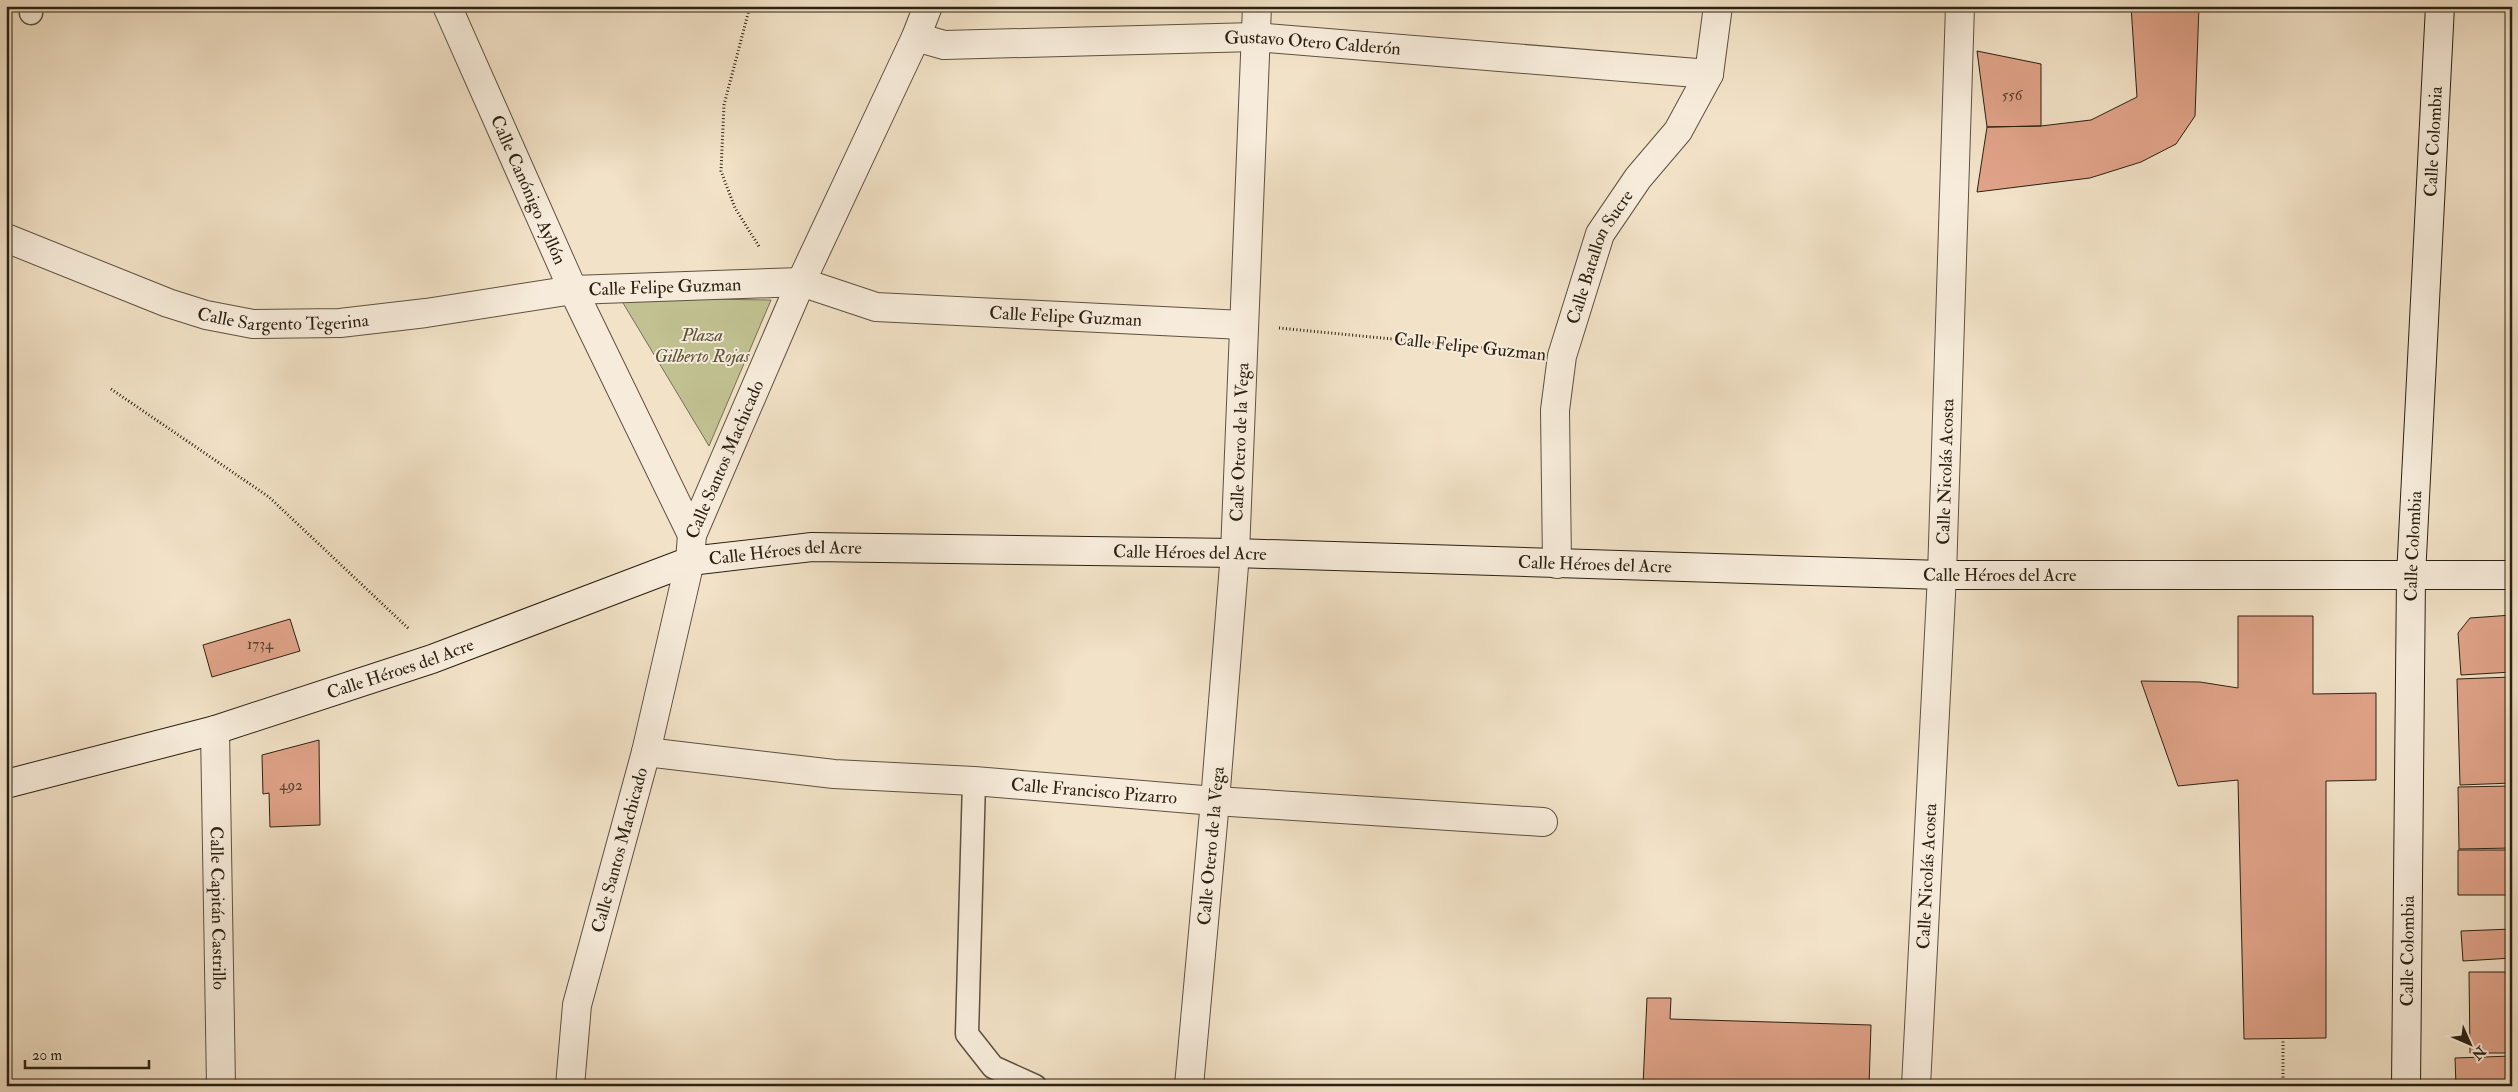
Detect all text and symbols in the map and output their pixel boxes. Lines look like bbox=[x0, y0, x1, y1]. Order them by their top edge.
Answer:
street label: Gustavo Otero Calderón bbox=[1224, 26, 1402, 60]
street label: Calle Colombia bbox=[2419, 85, 2447, 198]
house number: 556 bbox=[2002, 86, 2024, 105]
street label: Calle Canónigo Ayllón bbox=[485, 112, 572, 268]
street label: Calle Batallon Sucre bbox=[1561, 185, 1639, 327]
street label: Calle Felipe Guzman bbox=[588, 273, 742, 301]
street label: Calle Sargento Tegerina bbox=[194, 301, 371, 336]
street label: Calle Felipe Guzman bbox=[989, 301, 1143, 332]
park label: Plaza Gilberto Rojas bbox=[655, 324, 750, 368]
street label: Calle Felipe Guzman bbox=[1393, 328, 1547, 366]
street label: Calle Otero de la Vega bbox=[1225, 361, 1254, 522]
street label: Calle Santos Machicado bbox=[680, 376, 769, 542]
street label: Calle Nicolás Acosta bbox=[1931, 398, 1959, 545]
street label: Calle Colombia bbox=[2399, 490, 2427, 602]
street label: Calle Héroes del Acre bbox=[708, 535, 862, 570]
street label: Calle Héroes del Acre bbox=[1113, 540, 1268, 565]
street label: Calle Héroes del Acre bbox=[1518, 550, 1672, 578]
street label: Calle Héroes del Acre bbox=[1922, 563, 2077, 587]
street label: Calle Héroes del Acre bbox=[324, 633, 477, 704]
house number: 1734 bbox=[247, 635, 274, 654]
street label: Calle Santos Machicado bbox=[586, 764, 653, 935]
street label: Calle Otero de la Vega bbox=[1192, 765, 1229, 926]
street label: Calle Francisco Pizarro bbox=[1010, 773, 1178, 809]
house number: 492 bbox=[279, 776, 303, 795]
street label: Calle Nicolás Acosta bbox=[1911, 802, 1942, 950]
street label: Calle Capitán Castrillo bbox=[205, 826, 231, 990]
street label: Calle Colombia bbox=[2395, 895, 2419, 1007]
north arrow bbox=[2446, 1020, 2496, 1070]
scale bar bbox=[25, 1037, 149, 1069]
text: N bbox=[2468, 1042, 2490, 1064]
text: 20 m bbox=[32, 1046, 62, 1065]

